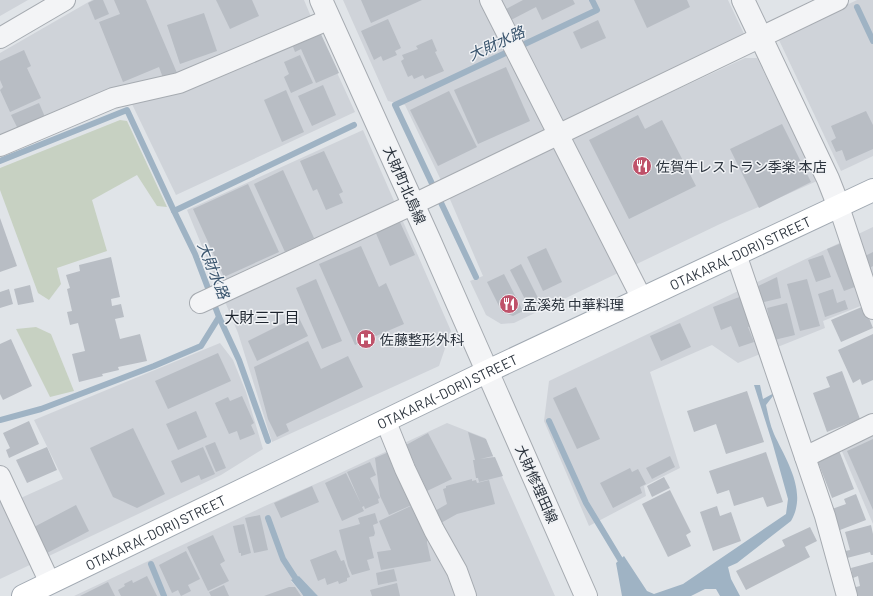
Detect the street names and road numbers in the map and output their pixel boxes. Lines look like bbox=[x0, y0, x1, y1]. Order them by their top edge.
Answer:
street label: 大財町北島線 bbox=[380, 143, 430, 227]
street label: OTAKARA(-DORI) STREET bbox=[667, 212, 813, 293]
street label: OTAKARA(-DORI) STREET bbox=[374, 350, 520, 432]
street label: 大財修理田線 bbox=[512, 442, 562, 526]
street label: OTAKARA(-DORI) STREET bbox=[82, 491, 228, 573]

